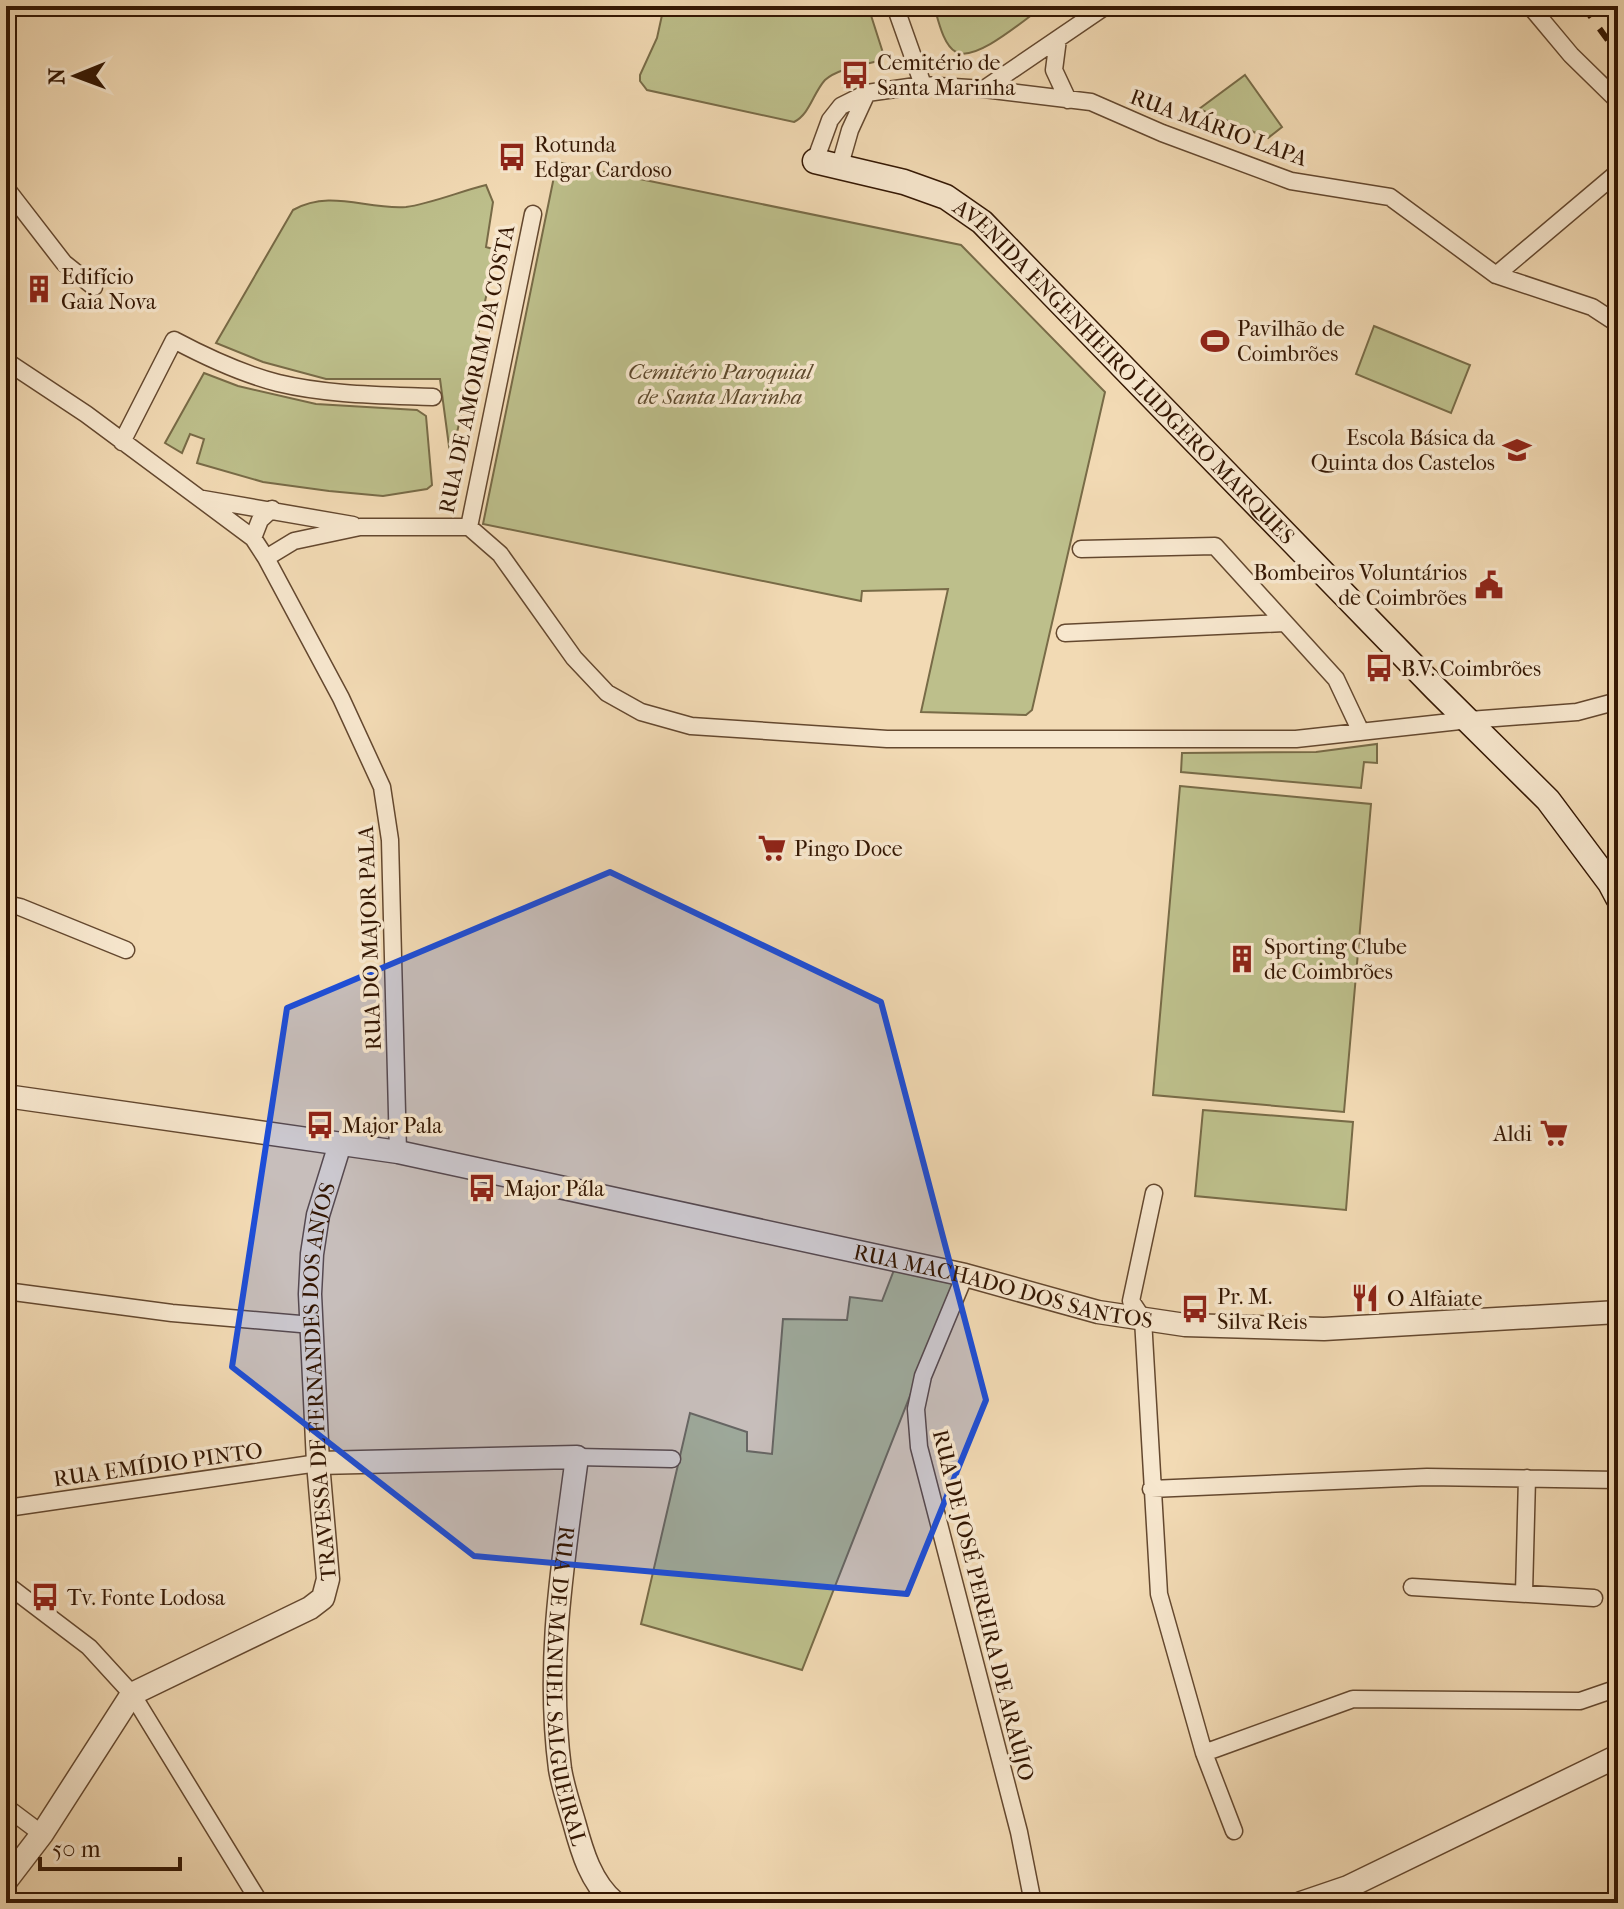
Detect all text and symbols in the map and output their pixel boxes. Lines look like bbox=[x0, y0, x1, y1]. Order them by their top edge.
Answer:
north arrow bbox=[36, 36, 116, 116]
place label: Cemitério de Santa Marinha bbox=[877, 50, 1016, 101]
bus stop icon: Cemitério de Santa Marinha bbox=[840, 60, 870, 90]
text: N bbox=[44, 67, 70, 85]
street label: RUA MÁRIO LAPA bbox=[1126, 83, 1312, 172]
place label: Rotunda Edgar Cardoso bbox=[534, 132, 672, 183]
bus stop icon: Rotunda Edgar Cardoso bbox=[497, 142, 527, 172]
street label: AVENIDA ENGENHEIRO LUDGERO MARQUES bbox=[947, 194, 1300, 550]
street label: RUA DE AMORIM DA COSTA bbox=[434, 222, 520, 516]
place label: Edifício Gaia Nova bbox=[61, 264, 157, 315]
building icon: Edifício Gaia Nova bbox=[24, 274, 54, 304]
place label: Pavilhão de Coimbrões bbox=[1237, 316, 1345, 367]
sports icon: Pavilhão de Coimbrões bbox=[1200, 326, 1230, 356]
park label: Cemitério Paroquial de Santa Marinha bbox=[628, 359, 815, 410]
place label: Escola Básica da Quinta dos Castelos bbox=[1311, 425, 1496, 476]
school or university icon: Escola Básica da Quinta dos Castelos bbox=[1502, 435, 1532, 465]
place label: Bombeiros Voluntários de Coimbrões bbox=[1253, 560, 1467, 611]
public building icon: Bombeiros Voluntários de Coimbrões bbox=[1474, 570, 1504, 600]
bus stop icon: B.V. Coimbrões bbox=[1364, 653, 1394, 683]
place label: B.V. Coimbrões bbox=[1401, 656, 1541, 682]
street label: RUA DO MAJOR PALA bbox=[353, 825, 387, 1051]
supermarket icon: Pingo Doce bbox=[757, 833, 787, 863]
place label: Pingo Doce bbox=[794, 836, 903, 862]
place label: Sporting Clube de Coimbrões bbox=[1264, 934, 1407, 985]
building icon: Sporting Clube de Coimbrões bbox=[1227, 944, 1257, 974]
bus stop icon: Major Pala bbox=[305, 1110, 335, 1140]
place label: Major Pala bbox=[342, 1113, 443, 1139]
supermarket icon: Aldi bbox=[1539, 1118, 1569, 1148]
place label: Aldi bbox=[1492, 1121, 1532, 1147]
bus stop icon: Major Pála bbox=[467, 1173, 497, 1203]
place label: Major Pála bbox=[504, 1176, 605, 1202]
street label: TRAVESSA DE FERNANDES DOS ANJOS bbox=[298, 1179, 342, 1582]
street label: RUA MACHADO DOS SANTOS bbox=[851, 1239, 1154, 1334]
restaurant icon: O Alfaiate bbox=[1350, 1283, 1380, 1313]
place label: Pr. M. Silva Reis bbox=[1217, 1284, 1307, 1335]
place label: O Alfaiate bbox=[1387, 1286, 1482, 1312]
bus stop icon: Pr. M. Silva Reis bbox=[1180, 1294, 1210, 1324]
street label: RUA DE JOSÉ PEREIRA DE ARAÚJO bbox=[927, 1427, 1040, 1784]
street label: RUA EMÍDIO PINTO bbox=[52, 1436, 264, 1493]
street label: RUA DE MANUEL SALGUEIRAL bbox=[541, 1524, 592, 1850]
bus stop icon: Tv. Fonte Lodosa bbox=[30, 1582, 60, 1612]
place label: Tv. Fonte Lodosa bbox=[67, 1585, 226, 1611]
scale bar bbox=[40, 1821, 180, 1871]
text: 50 m bbox=[52, 1835, 101, 1863]

